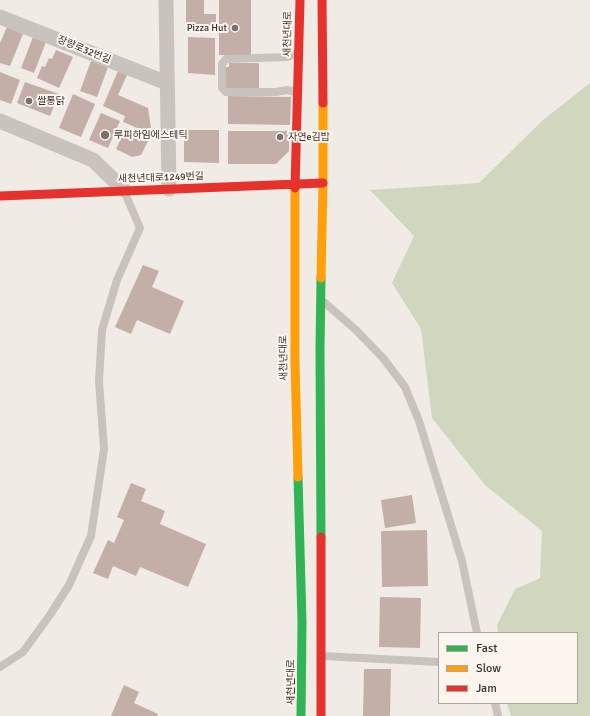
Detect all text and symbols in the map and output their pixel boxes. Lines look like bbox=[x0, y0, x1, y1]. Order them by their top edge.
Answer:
street label: 새천년대로 bbox=[282, 11, 294, 57]
place label: Pizza Hut bbox=[187, 22, 227, 34]
marker: Pizza Hut bbox=[230, 23, 240, 33]
street label: 장량로32번길 bbox=[55, 34, 113, 66]
place label: 쌀통닭 bbox=[37, 95, 65, 107]
marker: 쌀통닭 bbox=[24, 96, 34, 106]
marker: 루피하임에스테틱 bbox=[99, 129, 111, 141]
place label: 루피하임에스테틱 bbox=[114, 129, 188, 141]
place label: 자연e김밥 bbox=[288, 131, 330, 143]
marker: 자연e김밥 bbox=[275, 132, 285, 142]
street label: 새천년대로1249번길 bbox=[118, 171, 204, 185]
street label: 새천년대로 bbox=[278, 335, 290, 381]
legend bbox=[438, 632, 578, 704]
text: Fast bbox=[476, 641, 497, 656]
street label: 새천년대로 bbox=[285, 659, 297, 705]
text: Slow bbox=[476, 661, 501, 676]
text: Jam bbox=[476, 681, 497, 696]

